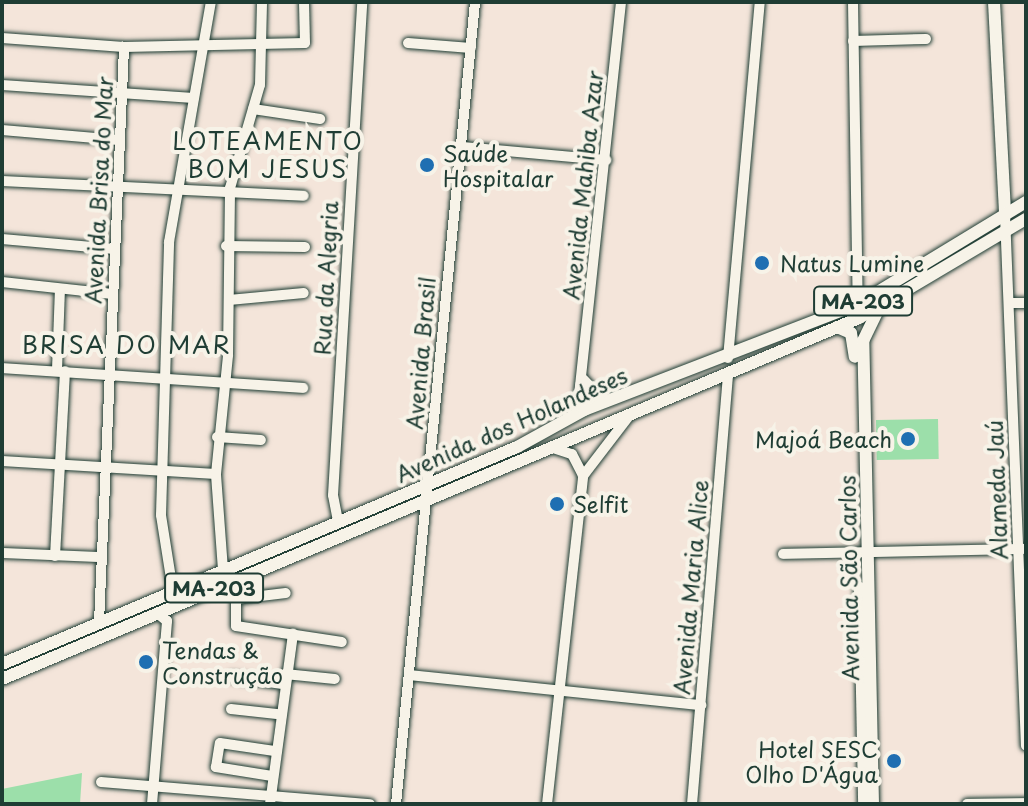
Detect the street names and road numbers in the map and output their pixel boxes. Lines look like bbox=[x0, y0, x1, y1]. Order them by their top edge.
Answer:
street label: Avenida Mahiba Azar bbox=[557, 69, 607, 301]
street label: Avenida Brisa do Mar bbox=[79, 74, 117, 306]
street label: Rua da Alegria bbox=[308, 199, 342, 357]
street label: Avenida Brasil bbox=[400, 276, 440, 430]
road number: MA-203 bbox=[813, 285, 913, 317]
street label: Avenida dos Holandeses bbox=[391, 361, 631, 487]
street label: Alameda Jaú bbox=[980, 420, 1012, 560]
street label: Avenida São Carlos bbox=[833, 475, 863, 681]
street label: Avenida Maria Alice bbox=[668, 479, 712, 695]
road number: MA-203 bbox=[164, 572, 264, 604]

